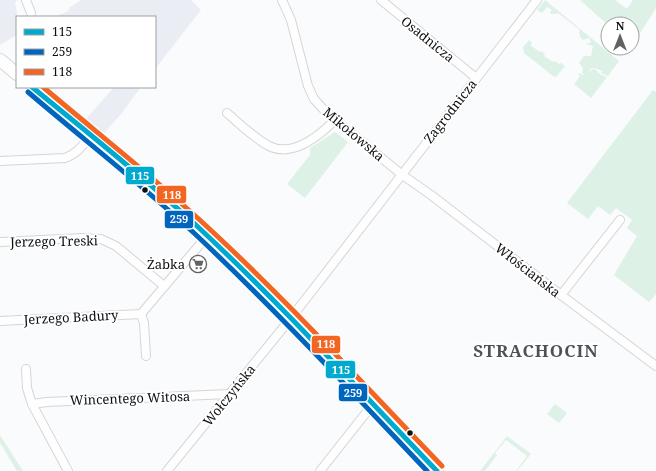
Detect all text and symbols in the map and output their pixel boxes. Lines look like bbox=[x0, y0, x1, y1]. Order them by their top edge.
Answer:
street label: Osadnicza bbox=[398, 12, 458, 66]
legend bbox=[16, 16, 156, 88]
north arrow bbox=[600, 16, 640, 56]
text: N bbox=[616, 18, 625, 33]
text: 115 bbox=[52, 23, 72, 40]
text: 259 bbox=[52, 43, 72, 60]
text: 118 bbox=[52, 63, 72, 80]
street label: Zagrodnicza bbox=[419, 75, 481, 147]
street label: Mikołowska bbox=[320, 103, 388, 165]
line badge: 115 bbox=[125, 166, 155, 185]
text: 115 bbox=[131, 168, 149, 183]
unlabelled marker bbox=[140, 185, 150, 195]
line badge: 118 bbox=[156, 185, 187, 204]
text: 118 bbox=[163, 187, 181, 202]
line badge: 259 bbox=[164, 210, 194, 229]
text: 259 bbox=[170, 211, 188, 226]
street label: Jerzego Treski bbox=[9, 231, 98, 251]
street label: Włościańska bbox=[492, 239, 564, 301]
supermarket icon: Żabka bbox=[188, 254, 208, 274]
place label: Żabka bbox=[147, 255, 185, 273]
street label: Jerzego Badury bbox=[22, 305, 119, 329]
line badge: 118 bbox=[311, 335, 341, 354]
text: 118 bbox=[317, 336, 335, 351]
district label: STRACHOCIN bbox=[473, 339, 599, 362]
line badge: 115 bbox=[325, 360, 356, 379]
street label: Wołczyńska bbox=[199, 361, 259, 429]
text: 115 bbox=[332, 362, 350, 377]
line badge: 259 bbox=[338, 383, 368, 402]
text: 259 bbox=[344, 385, 362, 400]
street label: Wincentego Witosa bbox=[70, 387, 190, 409]
unlabelled marker bbox=[405, 428, 415, 438]

